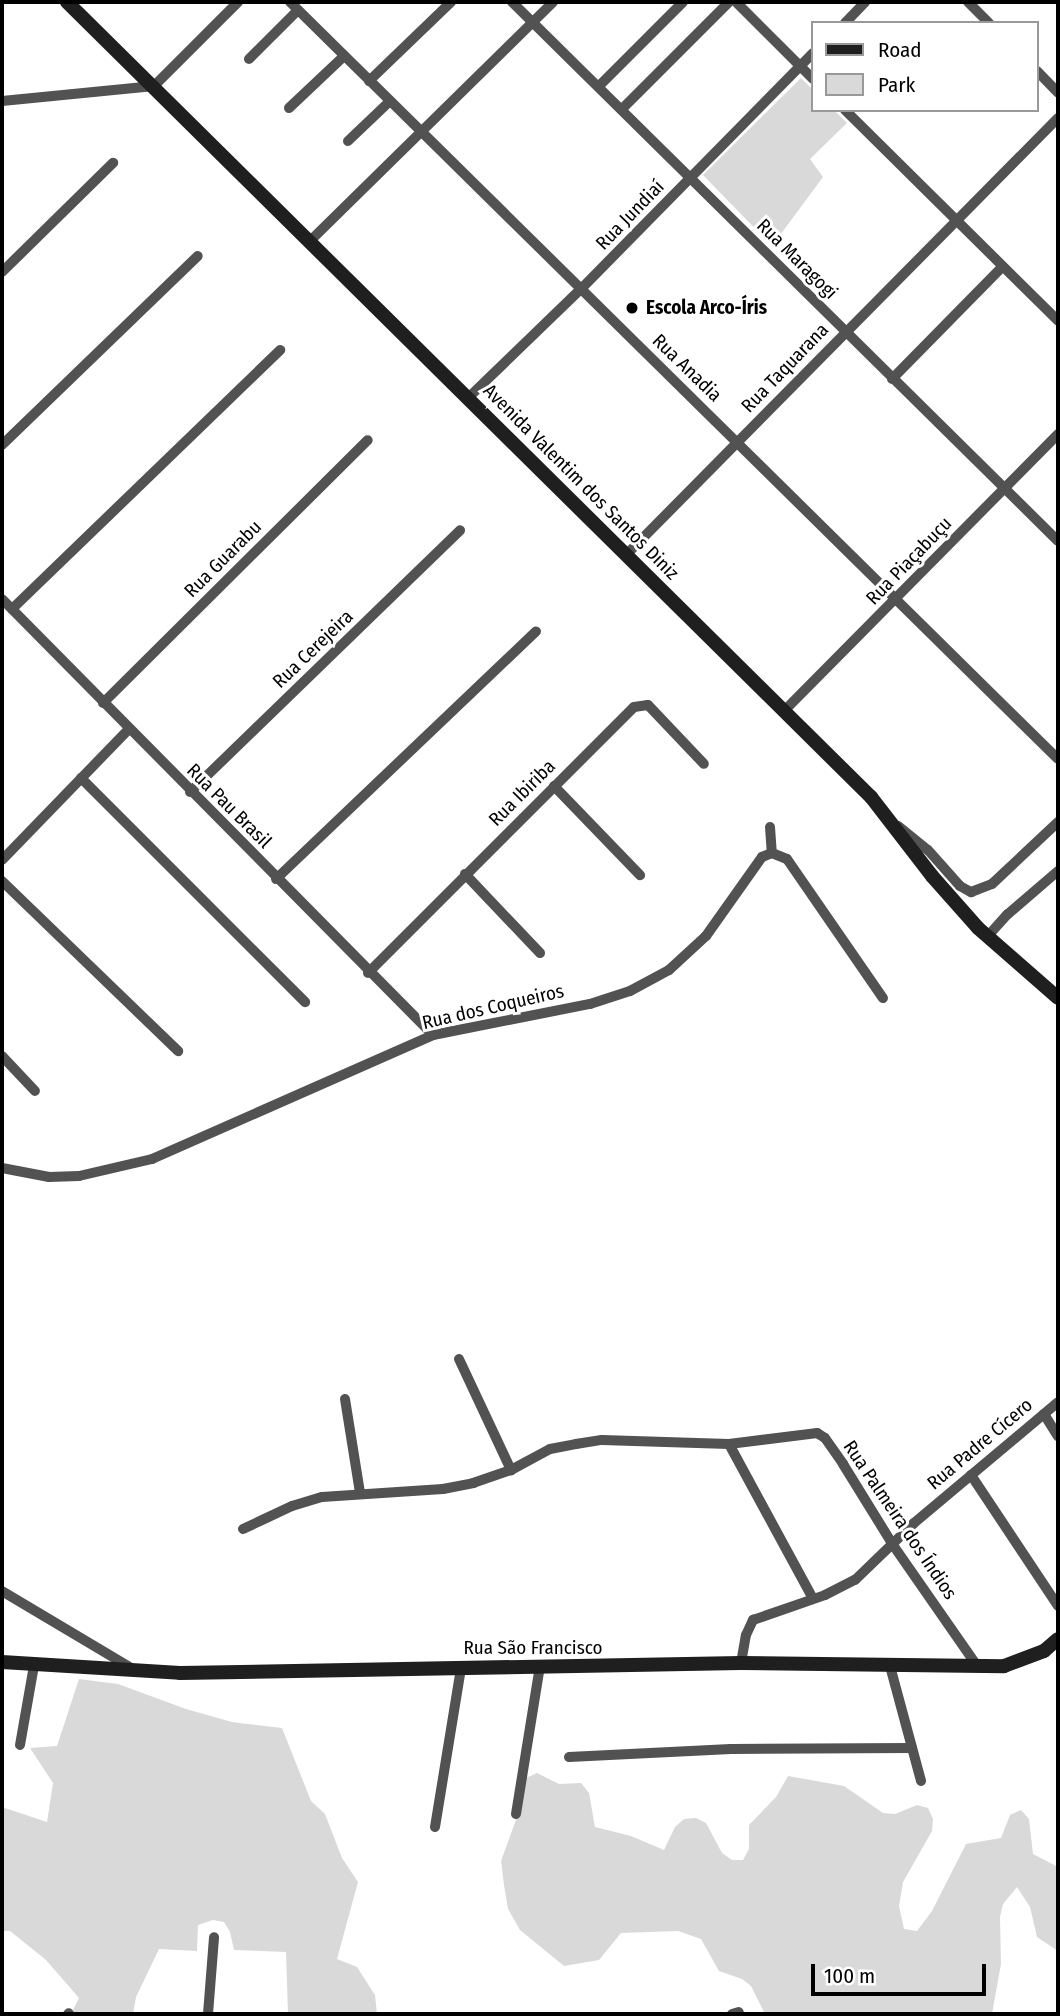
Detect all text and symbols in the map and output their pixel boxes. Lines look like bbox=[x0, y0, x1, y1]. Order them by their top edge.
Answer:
legend bbox=[811, 21, 1039, 112]
text: Road bbox=[878, 37, 922, 63]
text: Park bbox=[878, 72, 915, 98]
street label: Rua Jundiaí bbox=[591, 175, 669, 255]
street label: Rua Maragogi bbox=[752, 214, 842, 304]
place label: Escola Arco-Íris bbox=[646, 297, 767, 319]
marker: Escola Arco-Íris bbox=[624, 300, 640, 316]
street label: Rua Taquarana bbox=[737, 319, 833, 417]
street label: Rua Anadia bbox=[648, 329, 726, 407]
street label: Avenida Valentim dos Santos Diniz bbox=[479, 380, 683, 584]
street label: Rua Piaçabuçu bbox=[861, 512, 957, 610]
street label: Rua Guarabu bbox=[180, 516, 266, 602]
street label: Rua Cerejeira bbox=[268, 605, 358, 693]
street label: Rua Ibiriba bbox=[484, 755, 560, 831]
street label: Rua Pau Brasil bbox=[182, 759, 276, 853]
street label: Rua dos Coqueiros bbox=[420, 980, 566, 1034]
street label: Rua Padre Cícero bbox=[923, 1393, 1037, 1495]
street label: Rua Palmeira dos Índios bbox=[838, 1436, 962, 1604]
street label: Rua São Francisco bbox=[463, 1637, 603, 1659]
scale bar bbox=[815, 1950, 990, 1994]
text: 100 m bbox=[824, 1963, 875, 1989]

